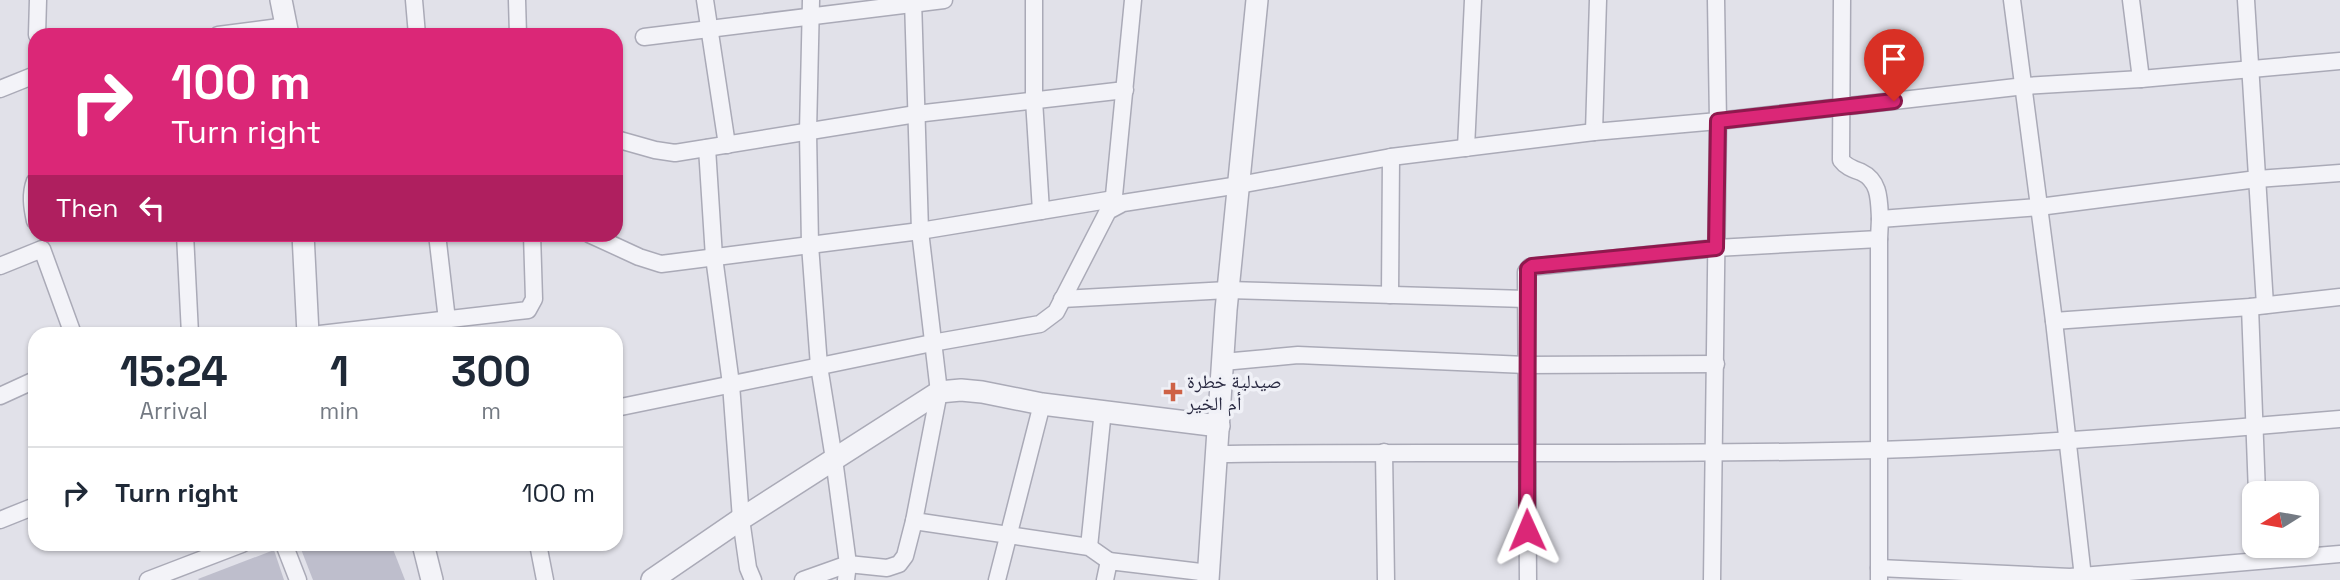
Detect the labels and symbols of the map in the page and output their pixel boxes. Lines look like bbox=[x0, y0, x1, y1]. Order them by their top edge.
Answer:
pin bbox=[1864, 29, 1924, 101]
place label: صيدلية خطرة أم الخير bbox=[1186, 369, 1282, 417]
marker: صيدلية خطرة أم الخير bbox=[1165, 384, 1181, 400]
north arrow bbox=[2242, 481, 2319, 558]
position arrow bbox=[1490, 493, 1564, 567]

